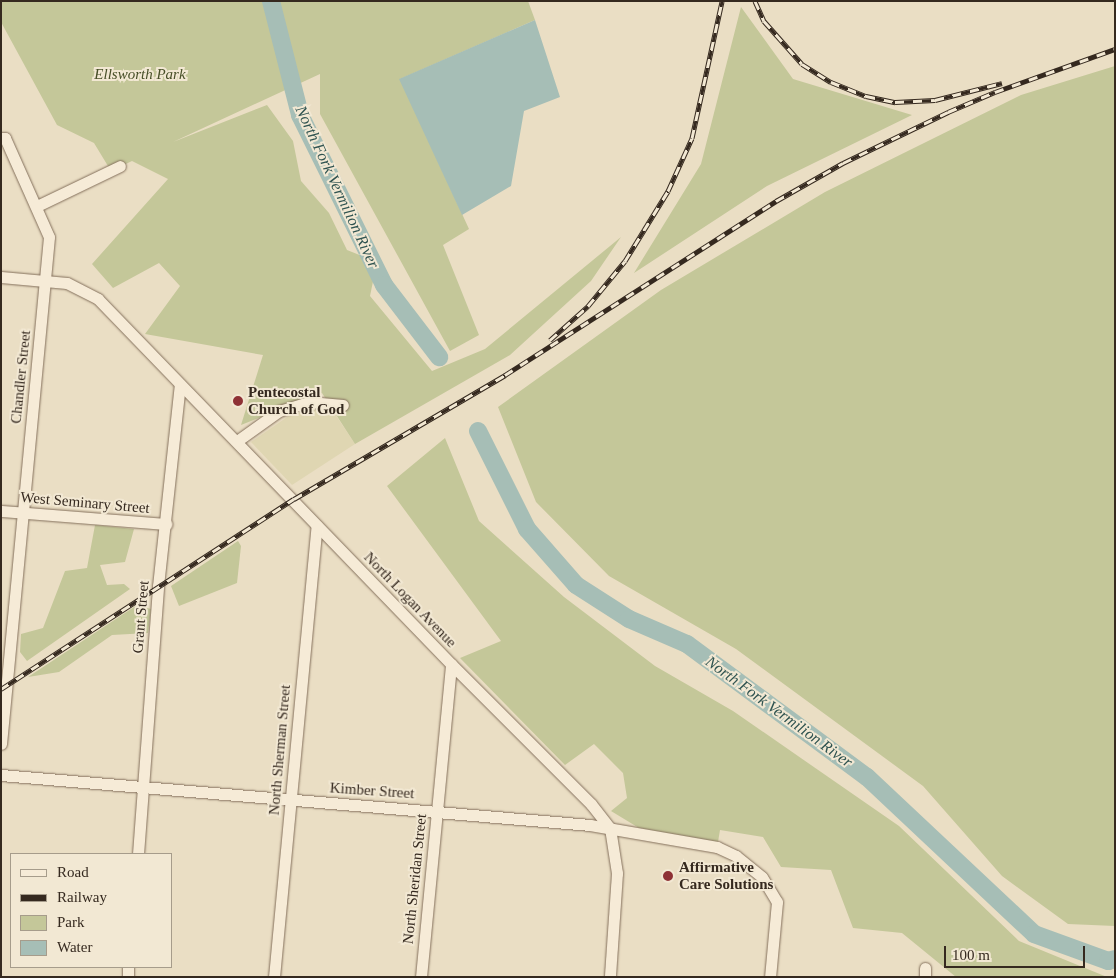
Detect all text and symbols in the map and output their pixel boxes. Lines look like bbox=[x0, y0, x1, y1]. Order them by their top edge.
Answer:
park label: Ellsworth Park bbox=[94, 66, 186, 84]
water label: North Fork Vermilion River bbox=[291, 103, 383, 271]
street label: Chandler Street bbox=[7, 329, 35, 425]
place label: Pentecostal Church of God bbox=[248, 383, 344, 418]
marker: Pentecostal Church of God bbox=[232, 395, 244, 407]
street label: West Seminary Street bbox=[20, 488, 150, 518]
street label: North Logan Avenue bbox=[360, 548, 460, 652]
street label: Grant Street bbox=[129, 580, 153, 654]
water label: North Fork Vermilion River bbox=[702, 652, 856, 772]
street label: North Sherman Street bbox=[265, 684, 295, 816]
street label: Kimber Street bbox=[329, 779, 415, 803]
street label: North Sheridan Street bbox=[399, 813, 431, 945]
legend bbox=[10, 853, 172, 968]
place label: Affirmative Care Solutions bbox=[679, 858, 773, 893]
text: Road bbox=[57, 864, 89, 880]
marker: Affirmative Care Solutions bbox=[661, 869, 675, 883]
text: Railway bbox=[57, 889, 107, 905]
text: Park bbox=[57, 914, 85, 930]
scale bar bbox=[946, 936, 1087, 968]
text: Water bbox=[57, 939, 92, 955]
text: 100 m bbox=[952, 947, 990, 963]

